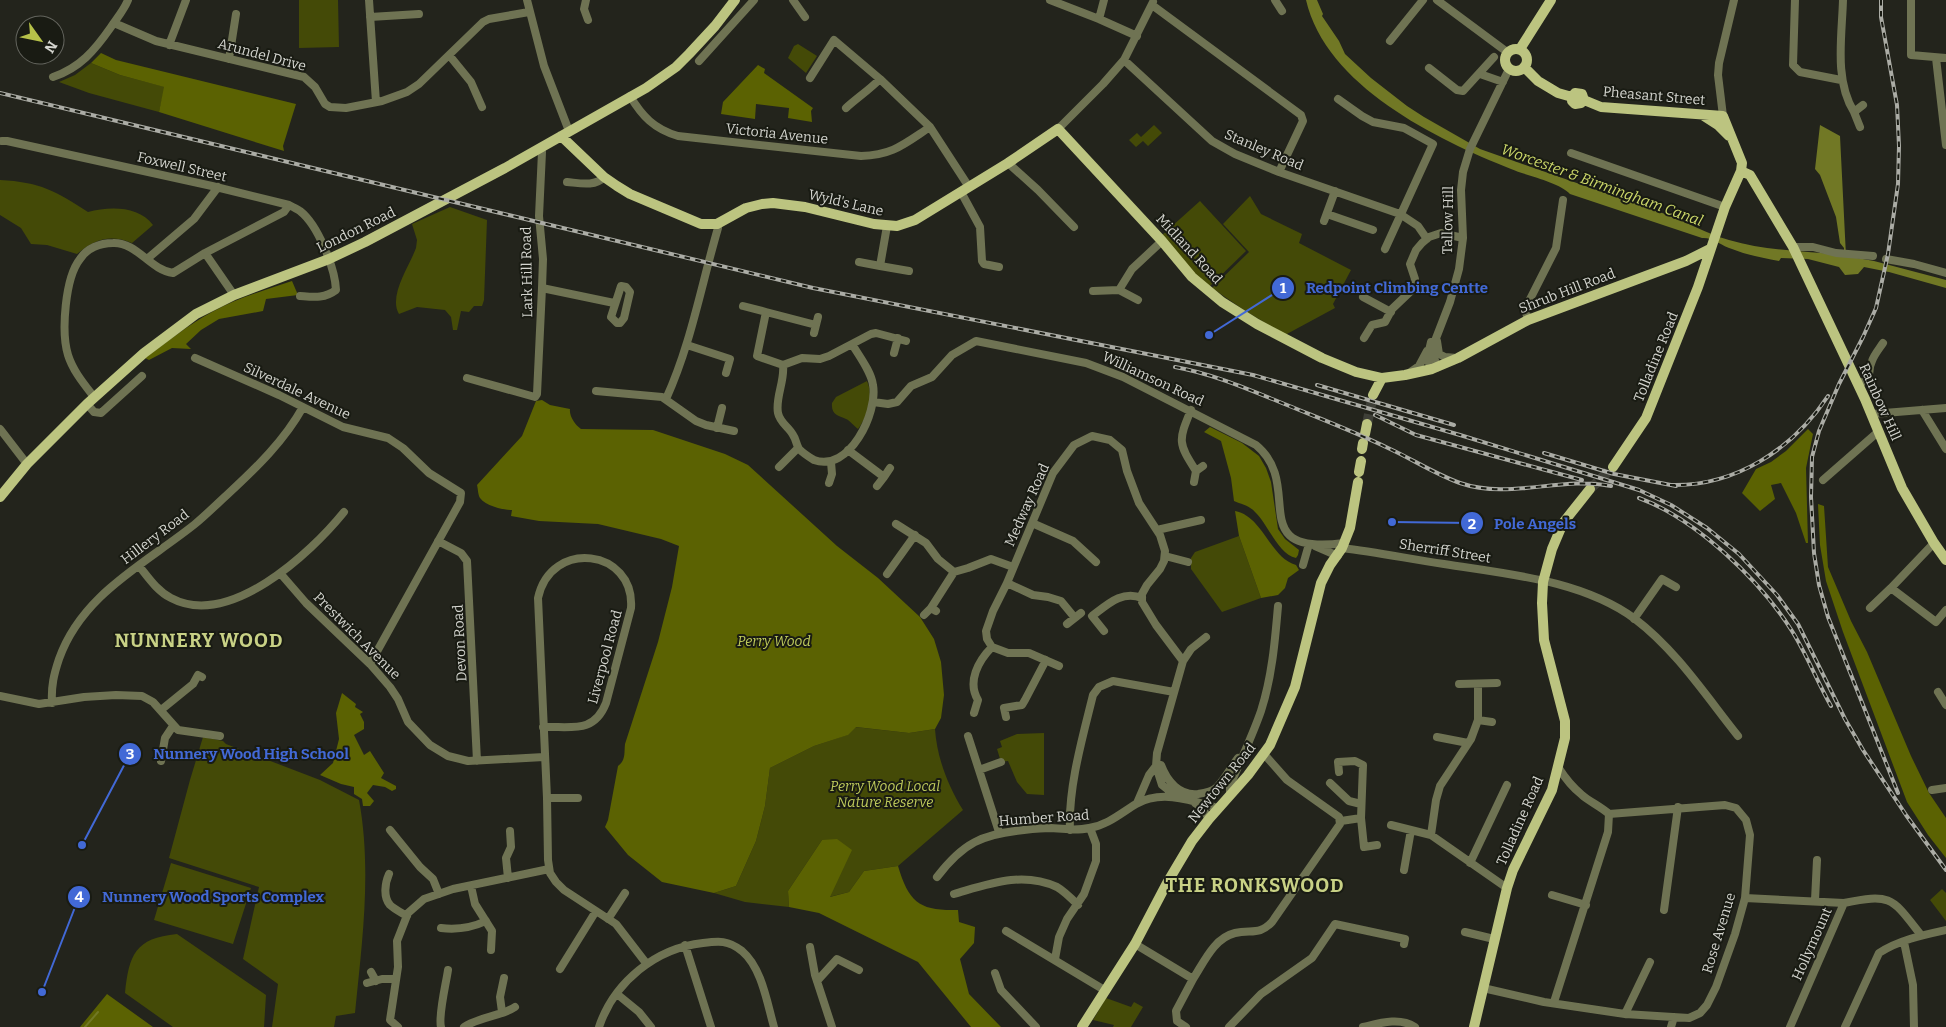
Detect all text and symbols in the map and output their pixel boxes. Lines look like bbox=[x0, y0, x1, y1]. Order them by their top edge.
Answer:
north arrow bbox=[15, 15, 65, 65]
street label: Arundel Drive bbox=[216, 35, 308, 75]
text: N bbox=[40, 38, 61, 56]
street label: Pheasant Street bbox=[1602, 83, 1706, 109]
street label: Victoria Avenue bbox=[725, 120, 829, 148]
street label: Stanley Road bbox=[1222, 126, 1306, 174]
water label: Worcester & Birmingham Canal bbox=[1499, 140, 1705, 230]
street label: Foxwell Street bbox=[136, 148, 228, 186]
street label: Wyld's Lane bbox=[807, 186, 885, 220]
street label: Tallow Hill bbox=[1439, 186, 1457, 254]
street label: London Road bbox=[314, 204, 398, 256]
street label: Midland Road bbox=[1152, 211, 1226, 287]
street label: Lark Hill Road bbox=[518, 226, 536, 318]
street label: Shrub Hill Road bbox=[1516, 265, 1618, 317]
callout: Redpoint Climbing Centte bbox=[1271, 273, 1498, 303]
text: 1 bbox=[1280, 279, 1287, 297]
text: Redpoint Climbing Centte bbox=[1306, 279, 1488, 297]
street label: Tolladine Road bbox=[1630, 309, 1682, 405]
street label: Williamson Road bbox=[1099, 348, 1207, 410]
street label: Silverdale Avenue bbox=[241, 359, 353, 423]
street label: Rainbow Hill bbox=[1855, 361, 1905, 443]
street label: Medway Road bbox=[1001, 461, 1053, 549]
street label: Hillery Road bbox=[118, 506, 192, 568]
callout: Pole Angels bbox=[1459, 508, 1587, 538]
text: 2 bbox=[1468, 515, 1476, 533]
text: Pole Angels bbox=[1494, 515, 1576, 533]
street label: Sherriff Street bbox=[1398, 535, 1492, 567]
street label: Prestwich Avenue bbox=[310, 589, 404, 683]
street label: Devon Road bbox=[449, 604, 471, 682]
street label: Liverpool Road bbox=[584, 608, 626, 706]
district label: NUNNERY WOOD bbox=[115, 629, 283, 652]
park label: Perry Wood bbox=[737, 633, 811, 650]
callout: Nunnery Wood High School bbox=[118, 739, 358, 769]
street label: Newtown Road bbox=[1185, 740, 1259, 826]
text: 3 bbox=[126, 745, 134, 763]
text: Nunnery Wood High School bbox=[153, 745, 349, 763]
street label: Tolladine Road bbox=[1493, 774, 1547, 868]
park label: Perry Wood Local Nature Reserve bbox=[830, 778, 940, 811]
street label: Humber Road bbox=[998, 806, 1090, 830]
district label: THE RONKSWOOD bbox=[1165, 874, 1345, 897]
callout: Nunnery Wood Sports Complex bbox=[67, 882, 334, 912]
text: 4 bbox=[74, 888, 84, 906]
text: Nunnery Wood Sports Complex bbox=[102, 888, 324, 906]
street label: Rose Avenue bbox=[1699, 891, 1739, 975]
street label: Hollymount bbox=[1788, 905, 1836, 983]

